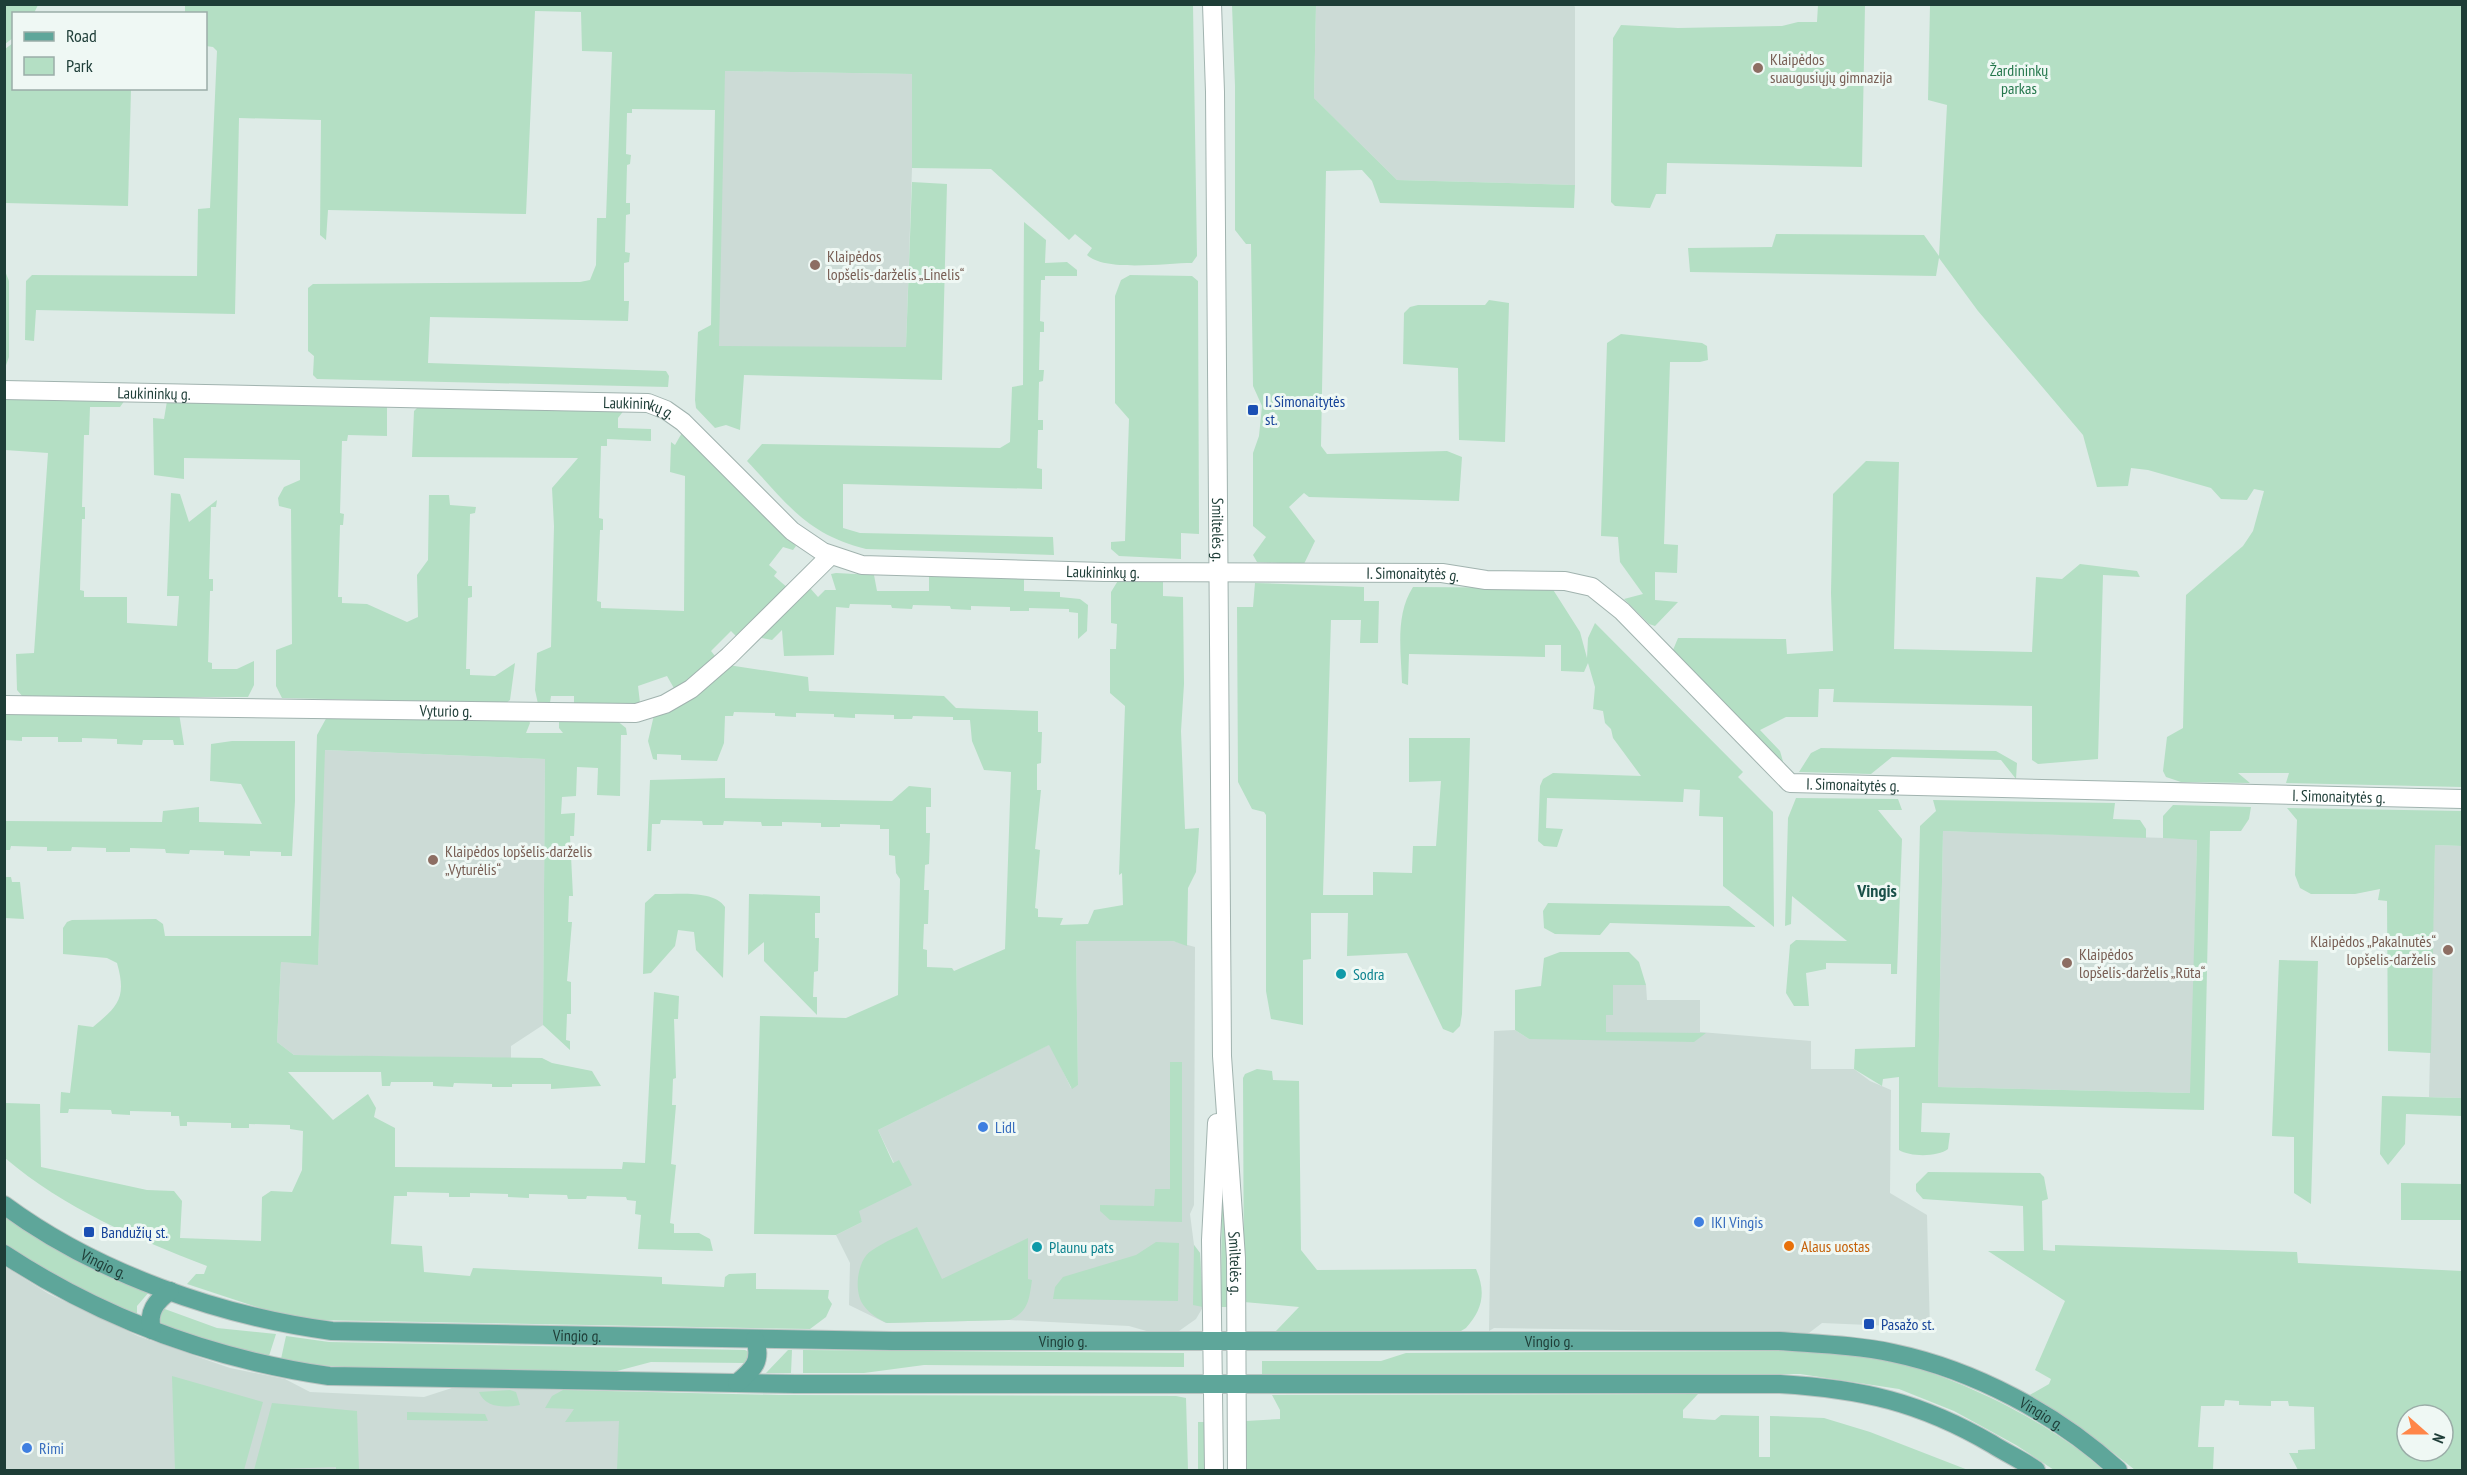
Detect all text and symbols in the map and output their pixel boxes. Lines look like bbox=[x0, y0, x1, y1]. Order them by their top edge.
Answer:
legend bbox=[12, 12, 207, 90]
text: Road bbox=[66, 24, 97, 47]
place label: Klaipėdos suaugusiųjų gimnazija bbox=[1770, 49, 1892, 87]
text: Park bbox=[66, 54, 93, 77]
park label: Žardininkų parkas bbox=[1990, 60, 2048, 98]
marker: Klaipėdos suaugusiųjų gimnazija bbox=[1751, 61, 1765, 75]
place label: Klaipėdos lopšelis-darželis „Linelis“ bbox=[827, 246, 965, 284]
marker: Klaipėdos lopšelis-darželis „Linelis“ bbox=[808, 258, 822, 272]
street label: Laukininkų g. bbox=[117, 382, 191, 404]
place label: I. Simonaitytės st. bbox=[1265, 391, 1345, 429]
street label: Laukininkų g. bbox=[603, 392, 679, 424]
marker: I. Simonaitytės st. bbox=[1246, 403, 1260, 417]
street label: Smiltelės g. bbox=[1208, 498, 1228, 562]
street label: Laukininkų g. bbox=[1066, 561, 1140, 582]
street label: I. Simonaitytės g. bbox=[1366, 563, 1461, 586]
street label: Vyturio g. bbox=[419, 700, 472, 721]
street label: I. Simonaitytės g. bbox=[1806, 773, 1900, 796]
street label: I. Simonaitytės g. bbox=[2292, 785, 2386, 807]
place label: Klaipėdos lopšelis-darželis „Vyturėlis“ bbox=[445, 841, 592, 879]
marker: Klaipėdos lopšelis-darželis „Vyturėlis“ bbox=[426, 853, 440, 867]
district label: Vingis bbox=[1856, 879, 1897, 902]
place label: Klaipėdos „Pakalnutės“ lopšelis-darželis bbox=[2310, 931, 2436, 969]
marker: Klaipėdos „Pakalnutės“ lopšelis-darželis bbox=[2441, 943, 2455, 957]
place label: Klaipėdos lopšelis-darželis „Rūta“ bbox=[2079, 944, 2206, 982]
marker: Klaipėdos lopšelis-darželis „Rūta“ bbox=[2060, 956, 2074, 970]
place label: Sodra bbox=[1353, 964, 1384, 984]
marker: Sodra bbox=[1334, 967, 1348, 981]
place label: Lidl bbox=[995, 1117, 1016, 1137]
marker: Lidl bbox=[976, 1120, 990, 1134]
place label: IKI Vingis bbox=[1711, 1212, 1763, 1232]
marker: IKI Vingis bbox=[1692, 1215, 1706, 1229]
place label: Bandužių st. bbox=[101, 1222, 168, 1242]
marker: Bandužių st. bbox=[82, 1225, 96, 1239]
street label: Smiltelės g. bbox=[1224, 1231, 1246, 1296]
place label: Alaus uostas bbox=[1801, 1236, 1870, 1256]
place label: Plaunu pats bbox=[1049, 1237, 1114, 1257]
marker: Alaus uostas bbox=[1782, 1239, 1796, 1253]
marker: Plaunu pats bbox=[1030, 1240, 1044, 1254]
street label: Vingio g. bbox=[76, 1244, 130, 1283]
place label: Pasažo st. bbox=[1881, 1314, 1935, 1334]
marker: Pasažo st. bbox=[1862, 1317, 1876, 1331]
street label: Vingio g. bbox=[552, 1325, 602, 1346]
street label: Vingio g. bbox=[1038, 1331, 1087, 1351]
street label: Vingio g. bbox=[1524, 1331, 1573, 1351]
street label: Vingio g. bbox=[2015, 1392, 2068, 1435]
north arrow bbox=[2395, 1403, 2455, 1463]
text: N bbox=[2428, 1431, 2450, 1446]
place label: Rimi bbox=[39, 1438, 64, 1458]
marker: Rimi bbox=[20, 1441, 34, 1455]

